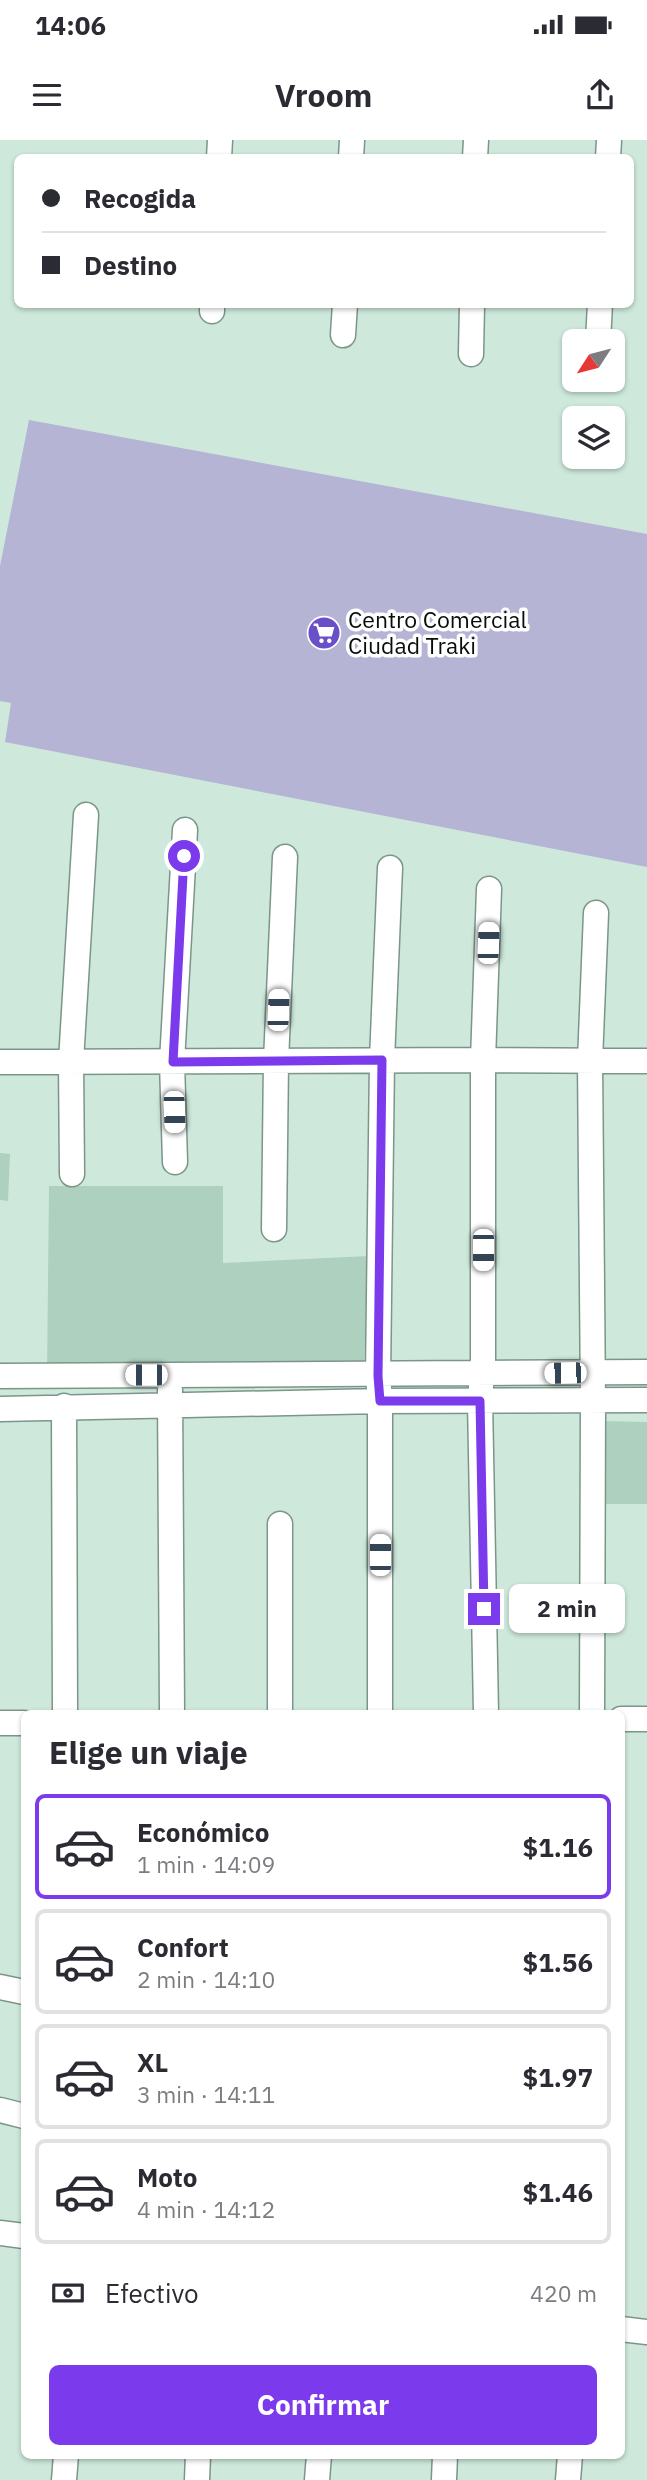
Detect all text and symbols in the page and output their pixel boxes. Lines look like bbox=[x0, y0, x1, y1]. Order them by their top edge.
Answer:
text: 14:06 bbox=[35, 8, 106, 42]
text: Vroom bbox=[275, 74, 372, 116]
icon: menu bbox=[28, 76, 66, 114]
icon: share bbox=[581, 76, 619, 114]
text: Recogida bbox=[84, 181, 196, 215]
text: Destino bbox=[84, 248, 177, 282]
north arrow bbox=[562, 329, 625, 392]
map controls bbox=[562, 329, 625, 469]
button: layers bbox=[562, 406, 625, 469]
place label: Centro Comercial Ciudad Traki bbox=[348, 604, 527, 660]
supermarket icon: Centro Comercial Ciudad Traki bbox=[305, 614, 343, 652]
route start bbox=[168, 840, 200, 872]
car bbox=[477, 922, 500, 964]
car bbox=[267, 989, 290, 1031]
car bbox=[163, 1091, 186, 1133]
car bbox=[473, 1229, 494, 1271]
car bbox=[544, 1362, 587, 1384]
car bbox=[126, 1365, 168, 1386]
car bbox=[370, 1534, 391, 1576]
callout: 2 min bbox=[508, 1584, 624, 1634]
route end bbox=[468, 1593, 500, 1625]
text: 2 min bbox=[537, 1593, 597, 1623]
text: Elige un viaje bbox=[49, 1731, 248, 1773]
icon: car bbox=[53, 1815, 116, 1878]
text: Económico bbox=[137, 1815, 269, 1849]
text: $1.16 bbox=[523, 1830, 593, 1864]
text: 1 min · 14:09 bbox=[137, 1849, 275, 1879]
icon: car bbox=[53, 1930, 116, 1993]
text: Confort bbox=[137, 1930, 229, 1964]
text: $1.56 bbox=[523, 1945, 593, 1979]
text: 2 min · 14:10 bbox=[137, 1964, 275, 1994]
icon: car bbox=[53, 2045, 116, 2108]
text: XL bbox=[137, 2045, 168, 2079]
text: $1.97 bbox=[523, 2060, 593, 2094]
text: 3 min · 14:11 bbox=[137, 2079, 275, 2109]
icon: car bbox=[53, 2160, 116, 2223]
text: Moto bbox=[137, 2160, 197, 2194]
text: $1.46 bbox=[523, 2175, 593, 2209]
text: 4 min · 14:12 bbox=[137, 2194, 275, 2224]
icon: cash bbox=[49, 2274, 87, 2312]
text: Efectivo bbox=[105, 2276, 199, 2310]
text: 420 m bbox=[530, 2278, 597, 2308]
button: Confirmar bbox=[49, 2365, 597, 2445]

